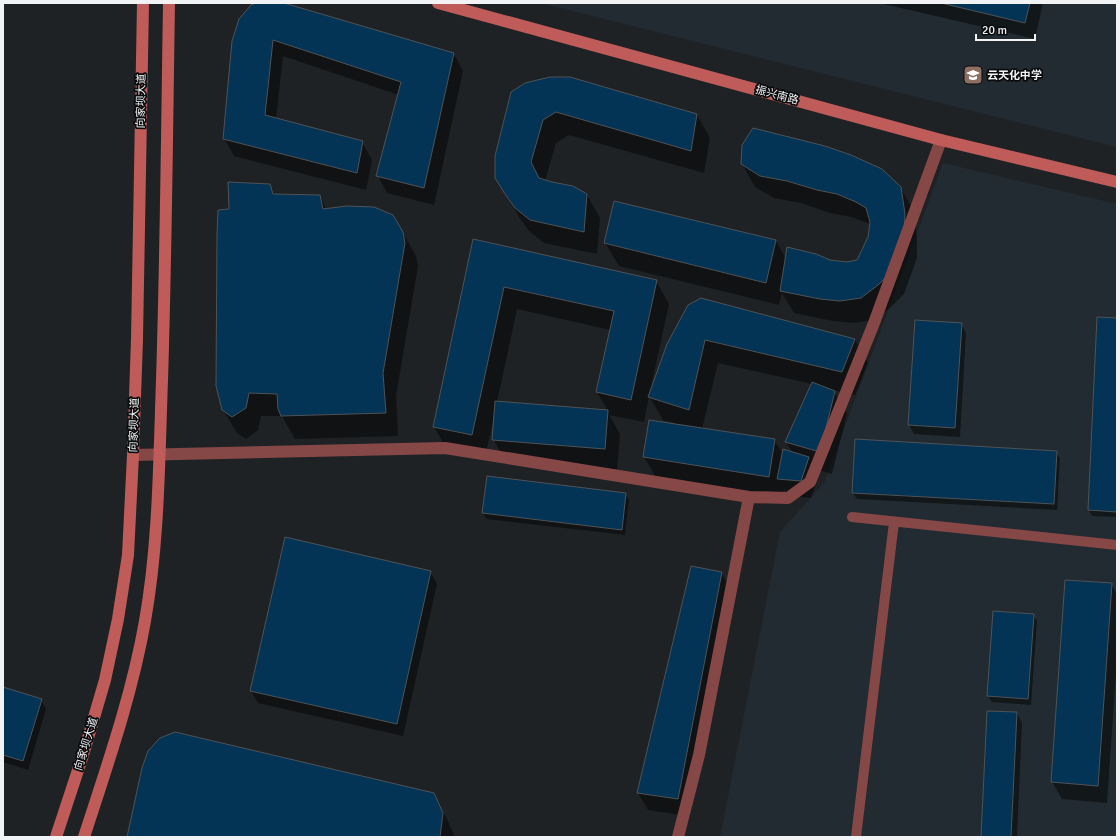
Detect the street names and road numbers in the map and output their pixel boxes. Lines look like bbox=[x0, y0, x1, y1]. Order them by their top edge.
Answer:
street label: 向家坝大道 bbox=[134, 73, 148, 129]
street label: 振兴南路 bbox=[754, 83, 800, 107]
street label: 向家坝大道 bbox=[127, 397, 141, 453]
street label: 向家坝大道 bbox=[72, 716, 100, 772]

